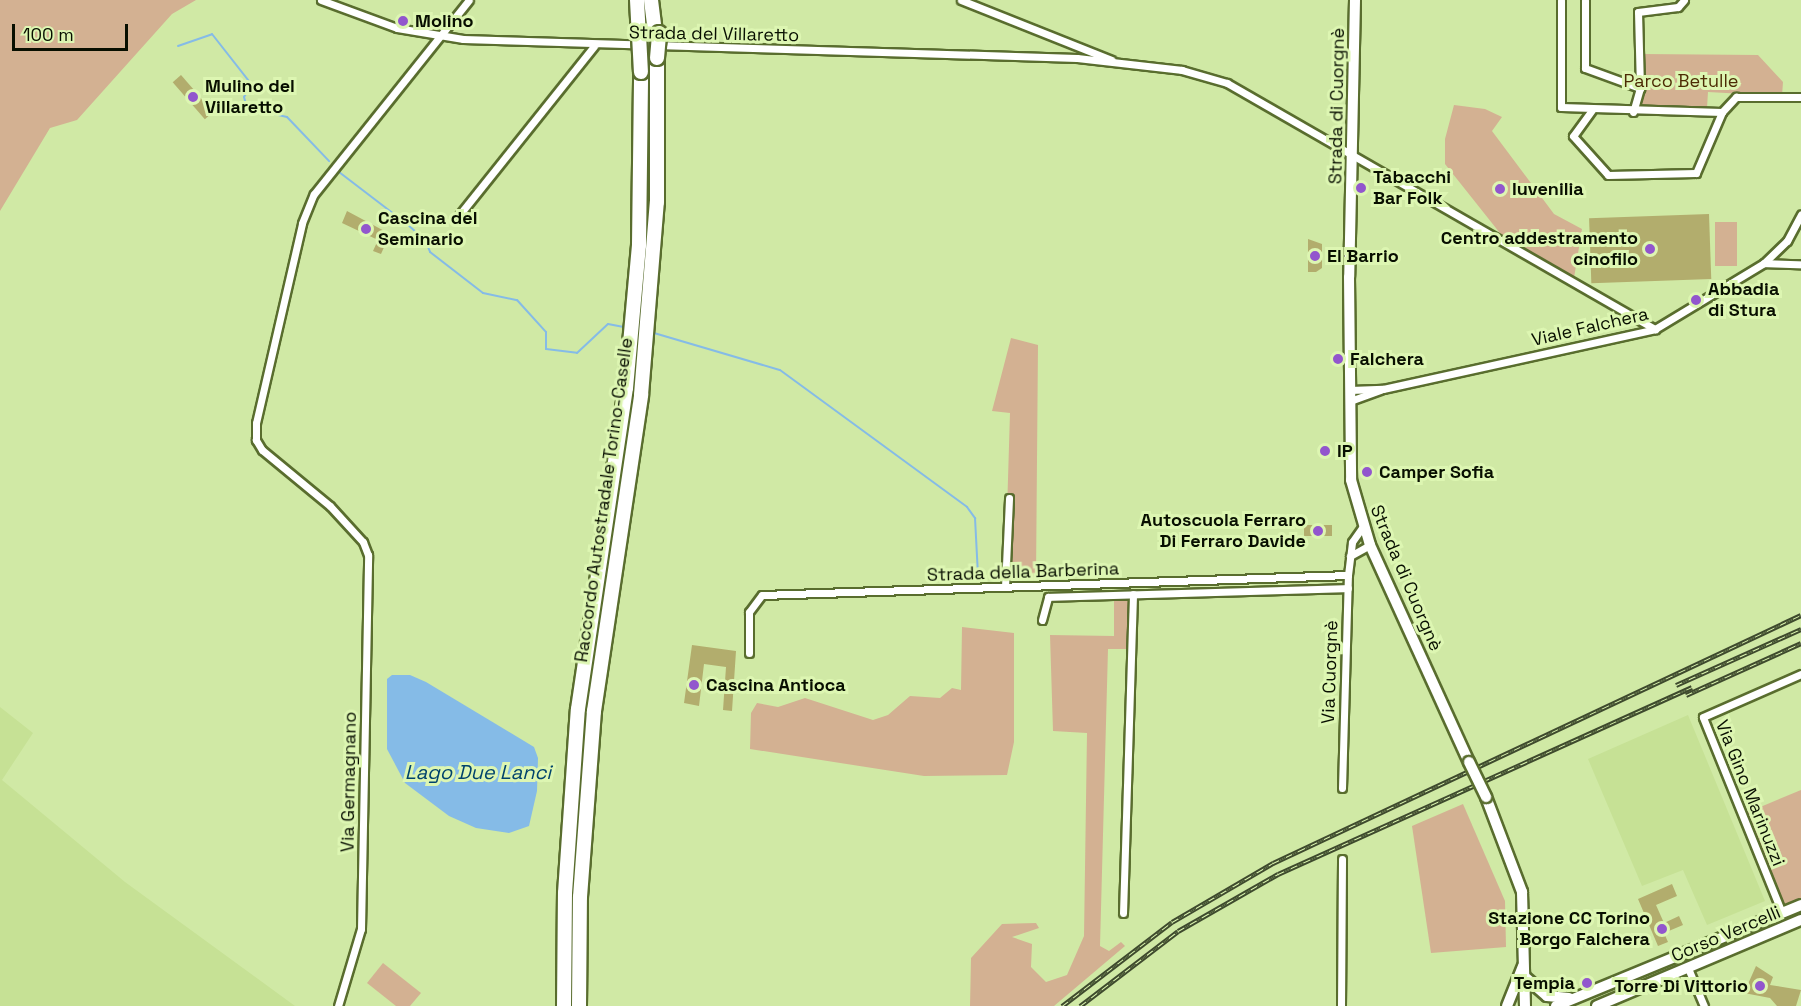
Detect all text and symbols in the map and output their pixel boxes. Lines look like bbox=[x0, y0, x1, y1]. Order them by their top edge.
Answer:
place label: Molino bbox=[415, 10, 474, 32]
scale bar bbox=[15, 12, 130, 50]
marker: Molino bbox=[396, 14, 410, 28]
street label: Strada del Villaretto bbox=[628, 22, 800, 46]
text: 100 m bbox=[23, 23, 74, 46]
street label: Strada di Cuorgnè bbox=[1325, 28, 1349, 184]
park label: Parco Betulle bbox=[1624, 70, 1738, 92]
place label: Mulino del Villaretto bbox=[205, 76, 295, 118]
marker: Mulino del Villaretto bbox=[186, 90, 200, 104]
place label: Tabacchi Bar Folk bbox=[1373, 167, 1451, 210]
place label: Iuvenilia bbox=[1512, 178, 1584, 200]
marker: Tabacchi Bar Folk bbox=[1354, 181, 1368, 195]
marker: Iuvenilia bbox=[1493, 182, 1507, 196]
place label: Cascina del Seminario bbox=[378, 208, 477, 250]
marker: Cascina del Seminario bbox=[359, 222, 373, 236]
place label: Centro addestramento cinofilo bbox=[1441, 228, 1638, 270]
marker: Centro addestramento cinofilo bbox=[1643, 242, 1657, 256]
place label: El Barrio bbox=[1327, 245, 1399, 267]
marker: El Barrio bbox=[1308, 249, 1322, 263]
place label: Abbadia di Stura bbox=[1708, 279, 1779, 322]
marker: Abbadia di Stura bbox=[1689, 293, 1703, 307]
street label: Viale Falchera bbox=[1529, 303, 1651, 351]
street label: Raccordo Autostradale Torino-Caselle bbox=[570, 336, 638, 664]
place label: Falchera bbox=[1350, 348, 1424, 370]
marker: Falchera bbox=[1331, 352, 1345, 366]
place label: IP bbox=[1337, 440, 1353, 462]
marker: IP bbox=[1318, 444, 1332, 458]
place label: Camper Sofia bbox=[1379, 461, 1494, 483]
marker: Camper Sofia bbox=[1360, 465, 1374, 479]
street label: Strada di Cuorgnè bbox=[1365, 502, 1447, 654]
place label: Autoscuola Ferraro Di Ferraro Davide bbox=[1141, 510, 1306, 552]
marker: Autoscuola Ferraro Di Ferraro Davide bbox=[1311, 524, 1325, 538]
street label: Strada della Barberina bbox=[926, 558, 1120, 586]
street label: Via Cuorgnè bbox=[1317, 620, 1343, 724]
place label: Cascina Antioca bbox=[706, 674, 846, 696]
marker: Cascina Antioca bbox=[687, 678, 701, 692]
street label: Via Germagnano bbox=[337, 712, 361, 852]
street label: Via Gino Marinuzzi bbox=[1711, 717, 1789, 869]
water label: Lago Due Lanci bbox=[405, 760, 551, 784]
street label: Corso Vercelli bbox=[1668, 901, 1784, 967]
place label: Stazione CC Torino Borgo Falchera bbox=[1488, 908, 1650, 950]
marker: Stazione CC Torino Borgo Falchera bbox=[1655, 922, 1669, 936]
place label: Tempia bbox=[1514, 972, 1575, 994]
place label: Torre Di Vittorio bbox=[1614, 975, 1748, 997]
marker: Tempia bbox=[1580, 976, 1594, 990]
marker: Torre Di Vittorio bbox=[1753, 979, 1767, 993]

